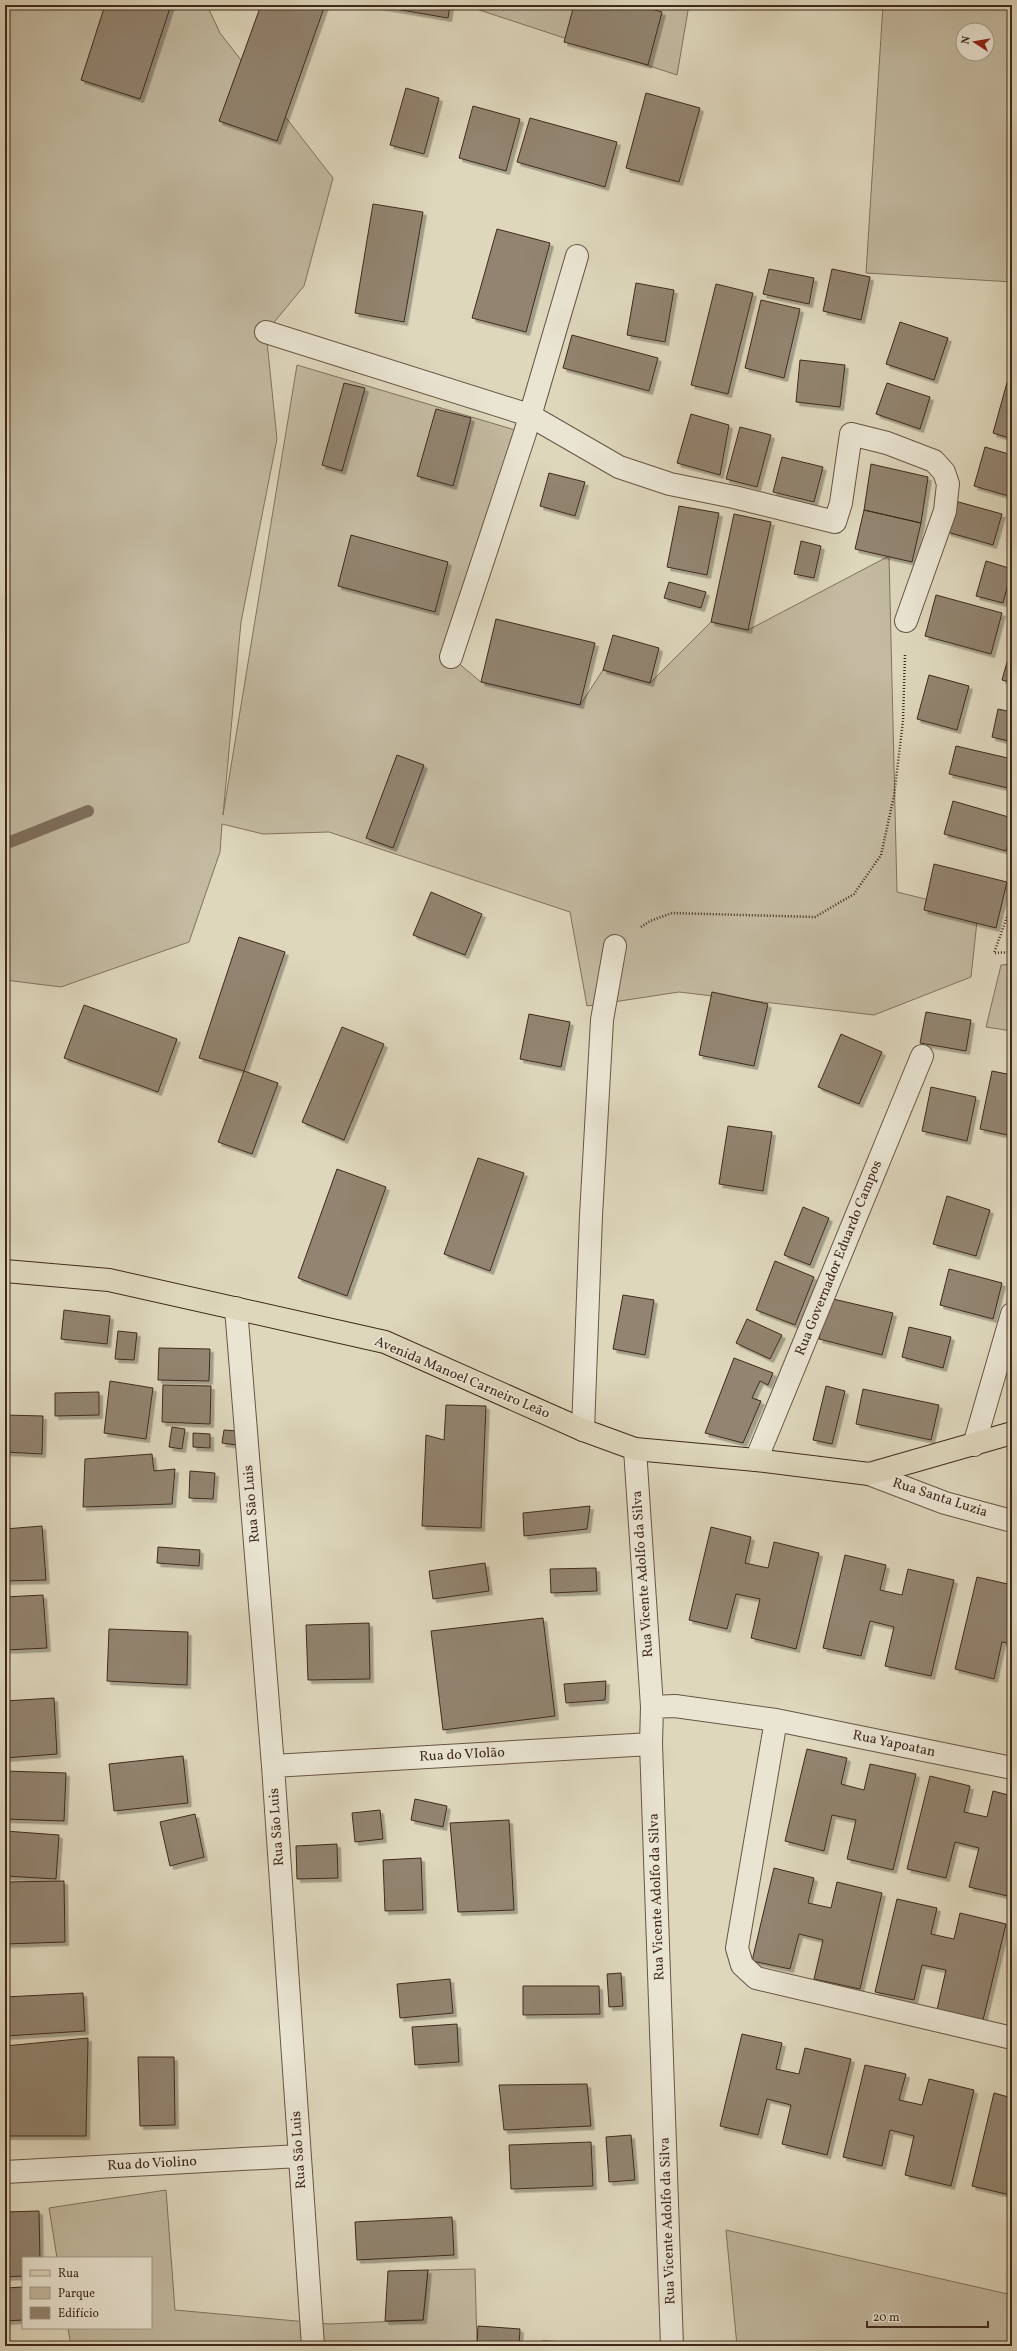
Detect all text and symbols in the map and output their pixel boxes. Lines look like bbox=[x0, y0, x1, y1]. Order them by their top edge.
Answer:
north arrow bbox=[955, 22, 995, 62]
text: N bbox=[959, 35, 975, 46]
street label: Rua Governador Eduardo Campos bbox=[791, 1158, 887, 1358]
street label: Avenida Manoel Carneiro Leão bbox=[371, 1332, 553, 1424]
street label: Rua São Luis bbox=[239, 1464, 265, 1544]
street label: Rua Santa Luzia bbox=[890, 1474, 990, 1522]
street label: Rua Vicente Adolfo da Silva bbox=[628, 1490, 658, 1658]
street label: Rua Yapoatan bbox=[851, 1726, 937, 1762]
street label: Rua do VIolão bbox=[419, 1743, 505, 1767]
street label: Rua São Luis bbox=[265, 1787, 289, 1867]
street label: Rua Vicente Adolfo da Silva bbox=[645, 1813, 669, 1981]
street label: Rua São Luis bbox=[287, 2110, 311, 2190]
street label: Rua Vicente Adolfo da Silva bbox=[656, 2137, 680, 2305]
street label: Rua do Violino bbox=[107, 2152, 197, 2176]
legend bbox=[22, 2257, 152, 2329]
text: Rua bbox=[58, 2266, 79, 2282]
text: Parque bbox=[58, 2286, 95, 2302]
scale bar bbox=[867, 2303, 988, 2329]
text: Edifício bbox=[58, 2306, 99, 2322]
text: 20 m bbox=[873, 2310, 900, 2326]

